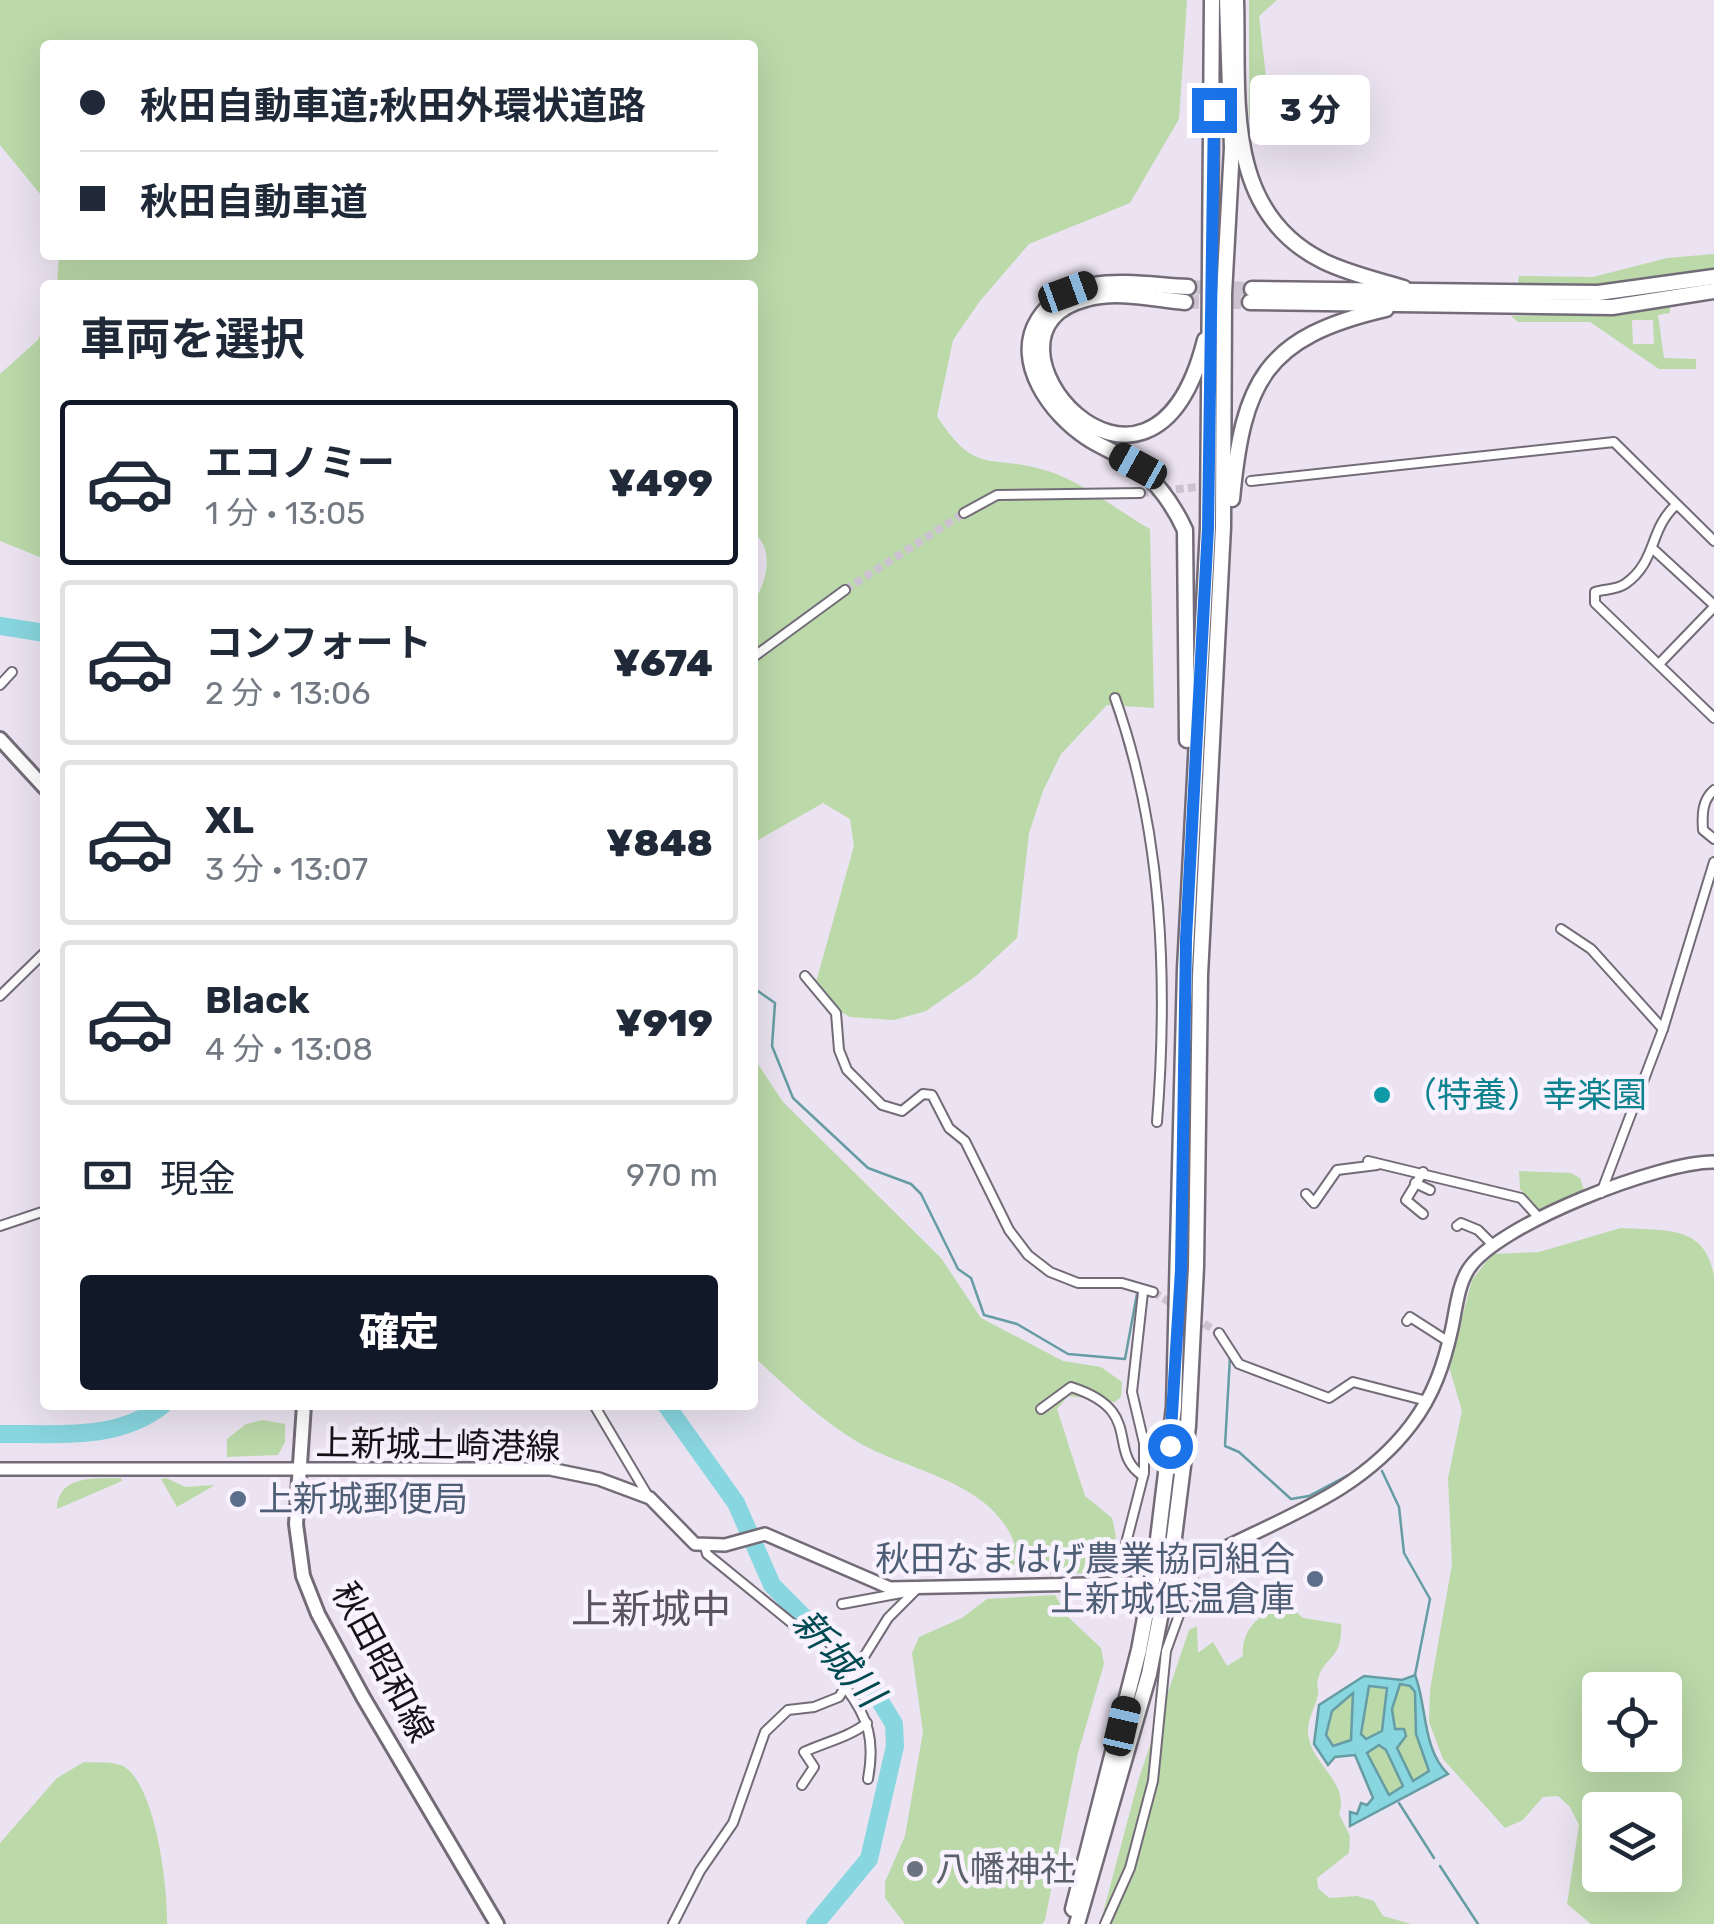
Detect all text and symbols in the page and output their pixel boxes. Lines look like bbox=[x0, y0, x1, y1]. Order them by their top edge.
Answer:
callout: 3 分 bbox=[1249, 75, 1369, 145]
text: 秋田自動車道;秋田外環状道路 bbox=[140, 83, 645, 129]
route end bbox=[1192, 88, 1237, 133]
text: 3 分 bbox=[1280, 91, 1340, 129]
text: 秋田自動車道 bbox=[140, 179, 368, 225]
car bbox=[1035, 268, 1101, 316]
text: 車両を選択 bbox=[80, 313, 305, 366]
icon: car bbox=[85, 438, 175, 528]
car bbox=[1104, 438, 1172, 494]
text: エコノミー bbox=[205, 440, 395, 486]
text: ¥499 bbox=[608, 460, 713, 506]
text: 1 分 · 13:05 bbox=[205, 494, 365, 532]
icon: car bbox=[85, 618, 175, 708]
text: コンフォート bbox=[205, 620, 432, 666]
text: ¥674 bbox=[613, 640, 713, 686]
text: 2 分 · 13:06 bbox=[205, 674, 371, 712]
text: XL bbox=[205, 797, 254, 843]
icon: car bbox=[85, 798, 175, 888]
text: ¥848 bbox=[606, 820, 713, 866]
text: 3 分 · 13:07 bbox=[205, 850, 368, 888]
text: Black bbox=[205, 977, 310, 1023]
icon: car bbox=[85, 978, 175, 1068]
text: ¥919 bbox=[615, 1000, 713, 1046]
text: 4 分 · 13:08 bbox=[205, 1030, 373, 1068]
place label: （特養）幸楽園 bbox=[1402, 1074, 1647, 1116]
marker: （特養）幸楽園 bbox=[1371, 1084, 1393, 1106]
icon: cash bbox=[80, 1148, 135, 1203]
text: 現金 bbox=[160, 1156, 236, 1202]
text: 970 m bbox=[626, 1156, 718, 1194]
button: 確定 bbox=[80, 1275, 718, 1390]
street label: 上新城土崎港線 bbox=[315, 1422, 561, 1468]
route start bbox=[1148, 1424, 1193, 1469]
place label: 上新城郵便局 bbox=[258, 1478, 468, 1520]
marker: 上新城郵便局 bbox=[227, 1488, 249, 1510]
place label: 秋田なまはげ農業協同組合 上新城低温倉庫 bbox=[875, 1538, 1295, 1620]
marker: 秋田なまはげ農業協同組合 上新城低温倉庫 bbox=[1304, 1568, 1326, 1590]
street label: 秋田昭和線 bbox=[323, 1575, 443, 1749]
district label: 上新城中 bbox=[571, 1586, 731, 1633]
water label: 新城川 bbox=[783, 1600, 895, 1719]
map controls bbox=[1582, 1672, 1682, 1892]
button: locate bbox=[1582, 1672, 1682, 1772]
car bbox=[1101, 1693, 1143, 1759]
button: layers bbox=[1582, 1792, 1682, 1892]
place label: 八幡神社 bbox=[935, 1848, 1075, 1890]
marker: 八幡神社 bbox=[904, 1858, 926, 1880]

